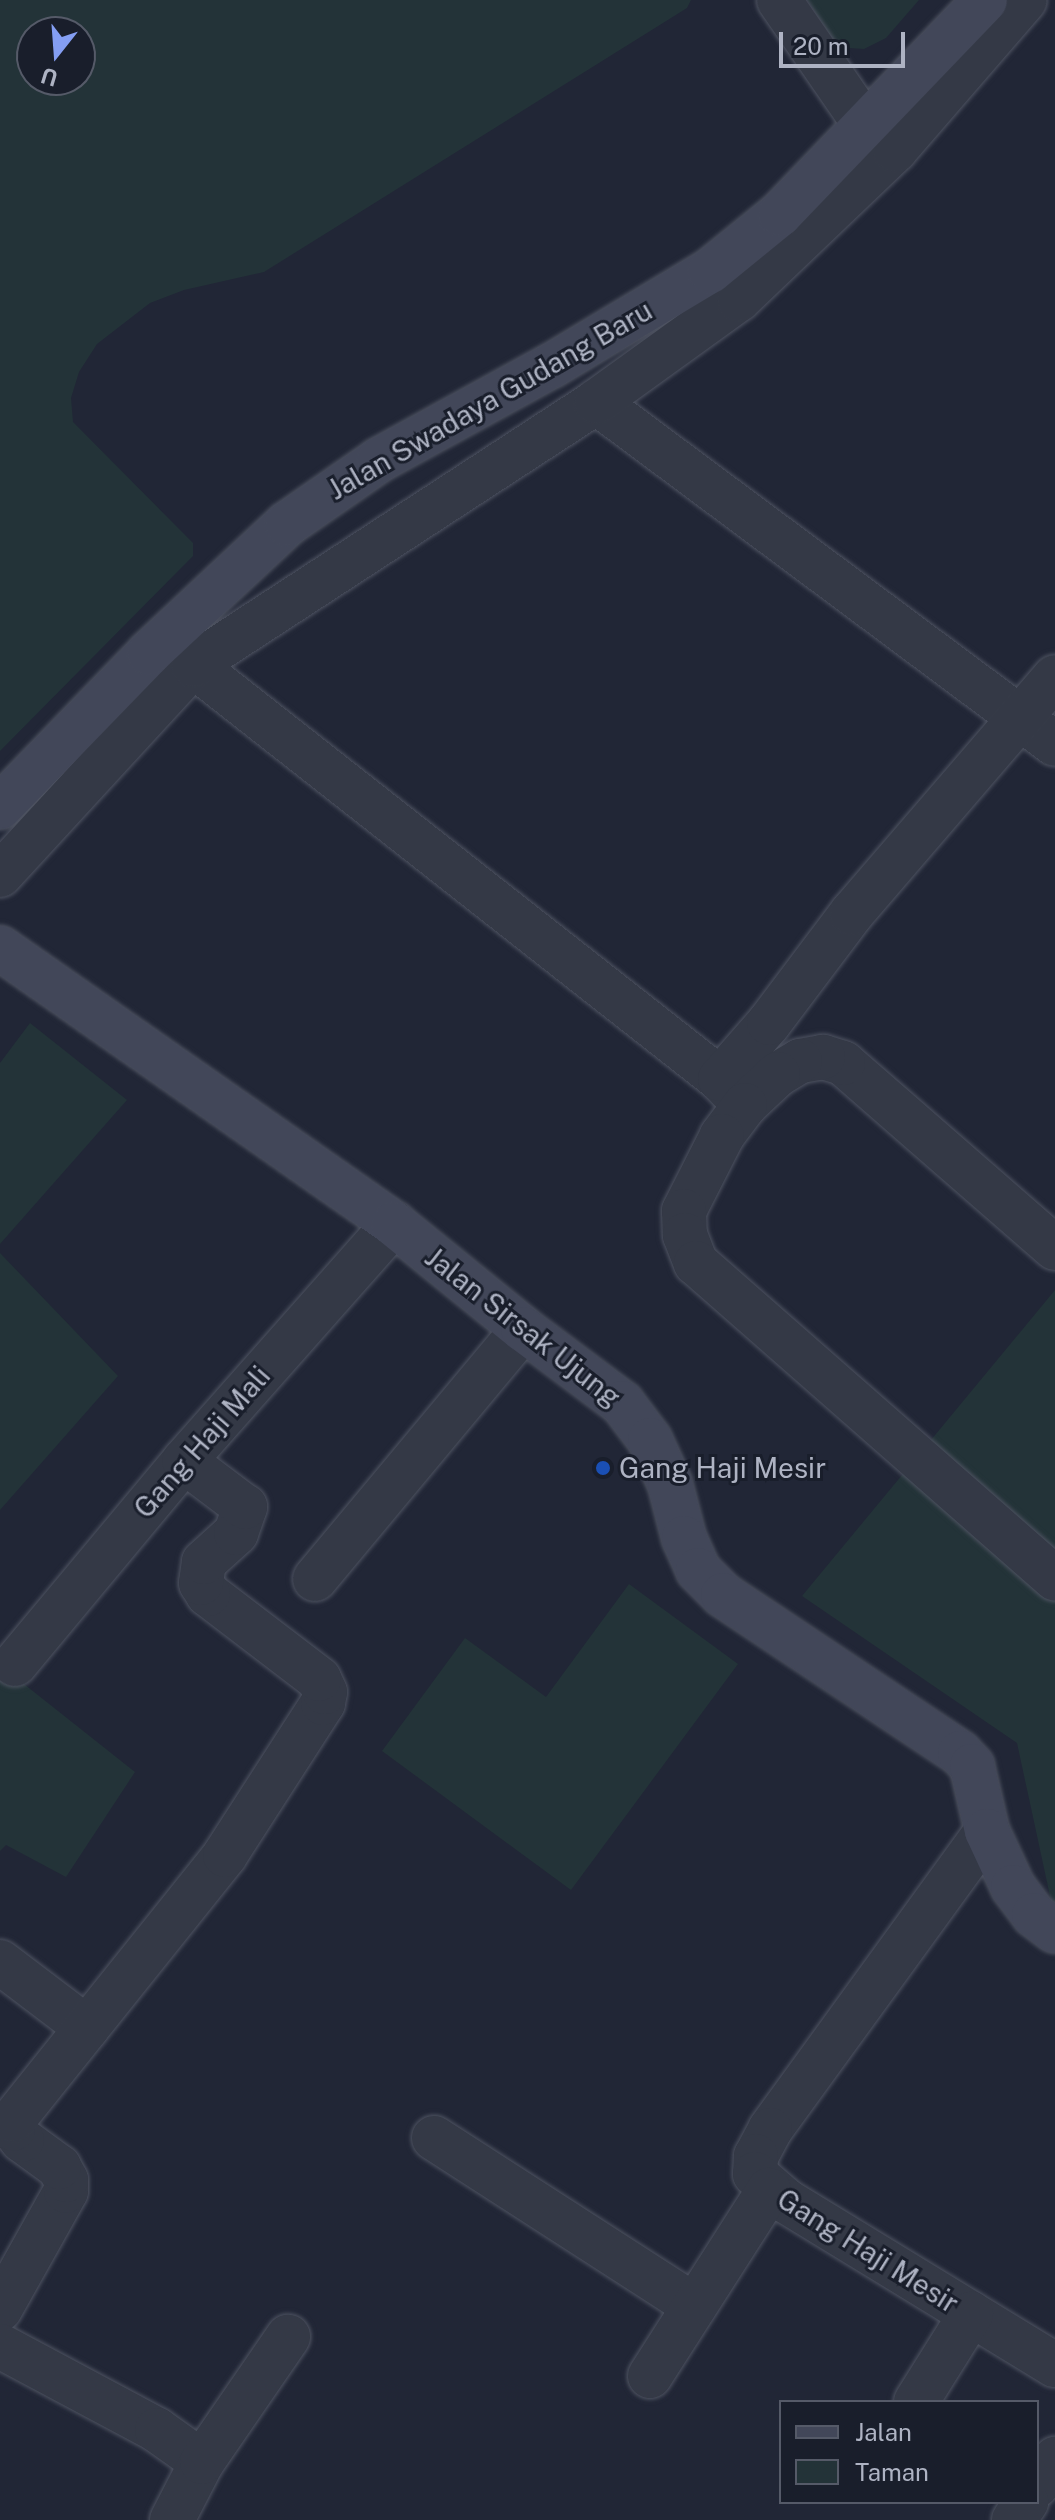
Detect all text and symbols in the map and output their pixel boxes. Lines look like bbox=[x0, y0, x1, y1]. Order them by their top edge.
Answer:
north arrow bbox=[16, 16, 96, 96]
scale bar bbox=[783, 16, 909, 66]
text: 20 m bbox=[793, 32, 849, 60]
text: U bbox=[38, 62, 61, 92]
street label: Jalan Swadaya Gudang Baru bbox=[322, 293, 658, 507]
street label: Jalan Sirsak Ujung bbox=[418, 1240, 628, 1414]
street label: Gang Haji Mali bbox=[127, 1359, 277, 1525]
place label: Gang Haji Mesir bbox=[619, 1451, 826, 1485]
marker: Gang Haji Mesir bbox=[594, 1459, 612, 1477]
street label: Gang Haji Mesir bbox=[771, 2182, 965, 2320]
legend bbox=[779, 2400, 1039, 2504]
text: Jalan bbox=[855, 2418, 912, 2446]
text: Taman bbox=[855, 2458, 929, 2486]

